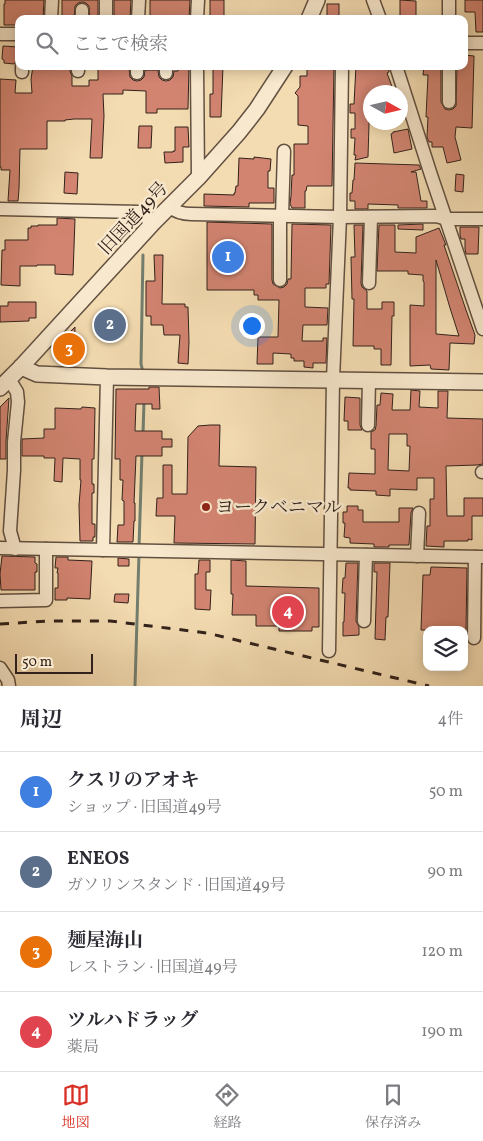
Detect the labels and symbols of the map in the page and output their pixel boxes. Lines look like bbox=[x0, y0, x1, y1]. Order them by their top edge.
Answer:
north arrow bbox=[363, 85, 408, 130]
street label: 旧国道49号 bbox=[94, 177, 174, 261]
pin: 1 bbox=[212, 238, 244, 276]
pin: 2 bbox=[94, 306, 126, 344]
your location bbox=[239, 313, 265, 339]
pin: 3 bbox=[53, 330, 85, 368]
place label: ヨークベニマル bbox=[216, 496, 342, 521]
marker: ヨークベニマル bbox=[200, 501, 212, 513]
pin: 4 bbox=[272, 593, 304, 631]
scale bar bbox=[15, 651, 92, 674]

